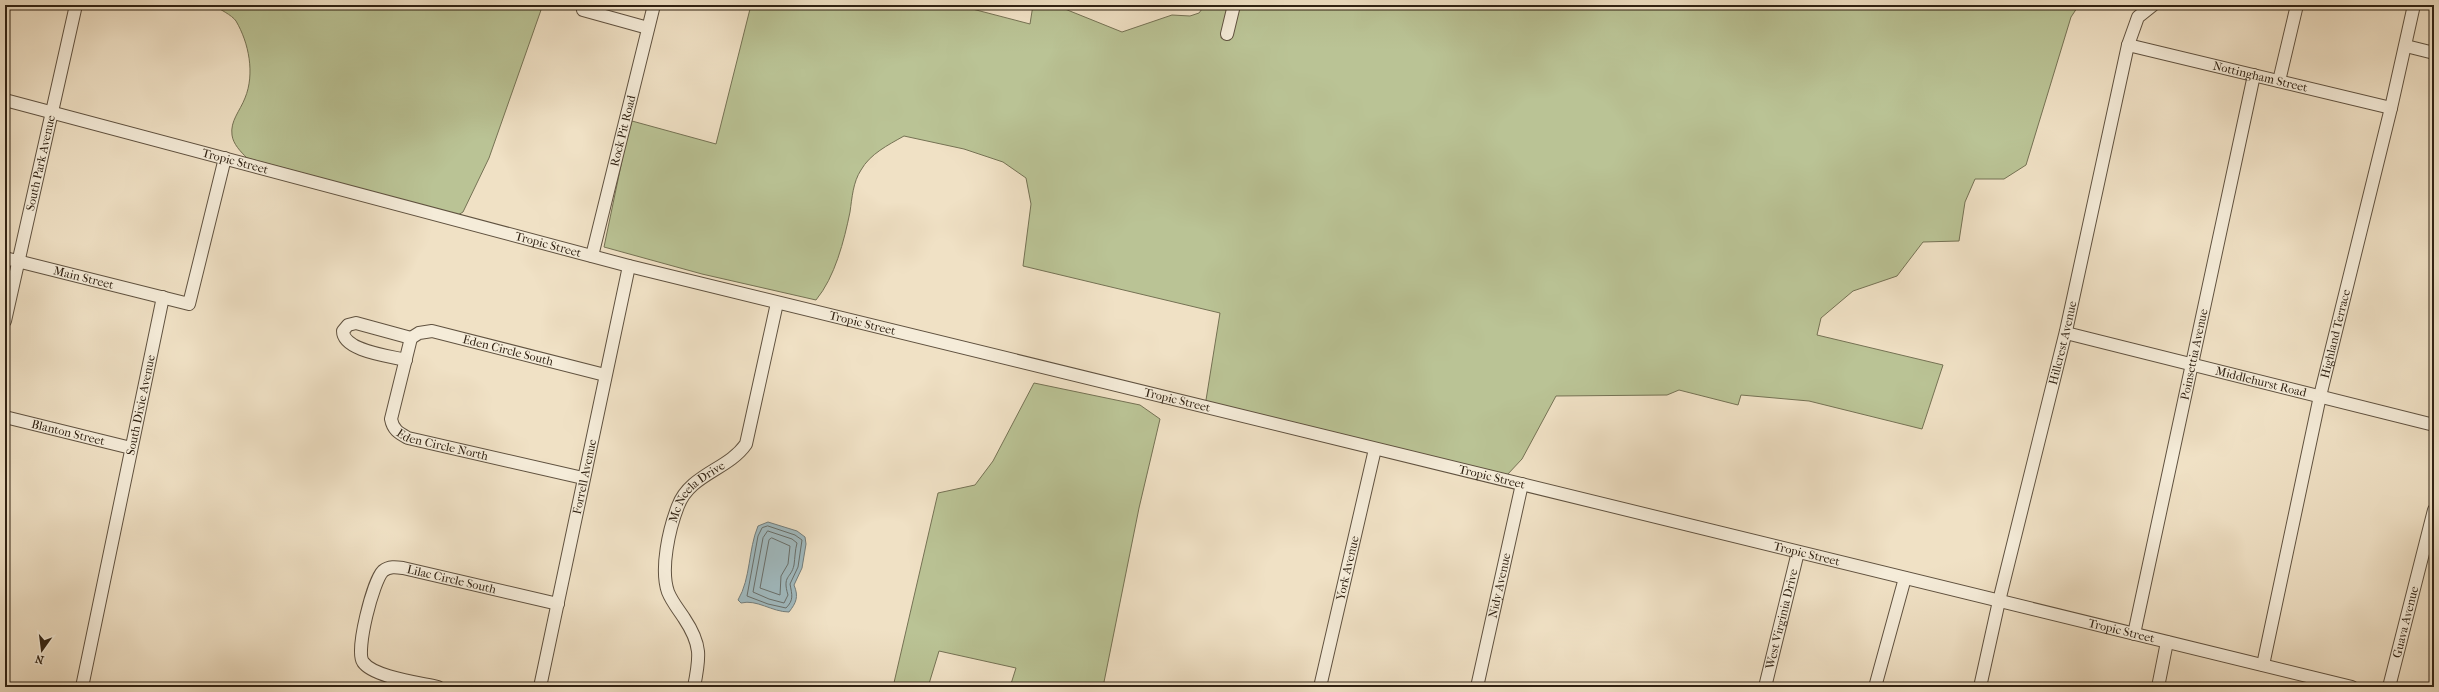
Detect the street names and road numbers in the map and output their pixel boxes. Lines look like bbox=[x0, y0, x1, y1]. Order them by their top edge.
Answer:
street label: Nottingham Street bbox=[2211, 59, 2310, 95]
street label: Rock Pit Road bbox=[607, 93, 639, 168]
street label: South Park Avenue bbox=[23, 114, 58, 212]
street label: Tropic Street bbox=[200, 146, 270, 177]
street label: Tropic Street bbox=[513, 229, 583, 260]
street label: Main Street bbox=[52, 263, 116, 292]
street label: Highland Terrace bbox=[2318, 288, 2353, 380]
street label: Hillcrest Avenue bbox=[2046, 299, 2079, 386]
street label: Poinsettia Avenue bbox=[2177, 307, 2211, 401]
street label: Tropic Street bbox=[828, 308, 898, 338]
street label: Eden Circle South bbox=[461, 332, 555, 369]
street label: South Dixie Avenue bbox=[123, 353, 158, 457]
street label: Middlehurst Road bbox=[2214, 364, 2308, 400]
street label: Tropic Street bbox=[1143, 385, 1213, 415]
street label: Blanton Street bbox=[30, 417, 107, 448]
street label: Eden Circle North bbox=[394, 426, 490, 463]
street label: Forrell Avenue bbox=[570, 438, 599, 515]
street label: Mc Neela Drive bbox=[666, 458, 727, 524]
street label: Tropic Street bbox=[1457, 462, 1527, 492]
street label: York Avenue bbox=[1333, 535, 1362, 603]
street label: Tropic Street bbox=[1772, 539, 1842, 569]
street label: Nidy Avenue bbox=[1485, 551, 1514, 619]
street label: Lilac Circle South bbox=[406, 562, 498, 596]
street label: West Virginia Drive bbox=[1762, 567, 1801, 672]
street label: Guava Avenue bbox=[2390, 585, 2421, 659]
street label: Tropic Street bbox=[2087, 616, 2157, 646]

